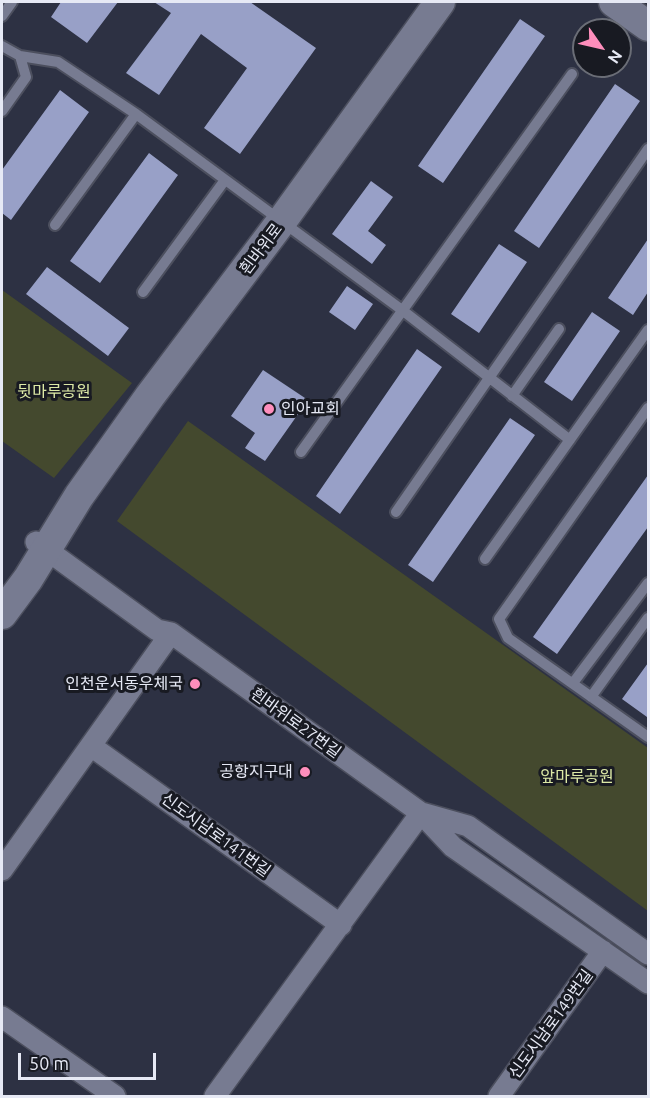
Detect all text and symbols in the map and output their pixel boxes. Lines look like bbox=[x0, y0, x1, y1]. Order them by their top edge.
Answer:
north arrow bbox=[572, 18, 632, 78]
text: N bbox=[604, 47, 626, 67]
street label: 흰바위로 bbox=[236, 220, 286, 278]
park label: 뒷마루공원 bbox=[17, 382, 91, 402]
place label: 인아교회 bbox=[281, 399, 340, 419]
marker: 인아교회 bbox=[262, 402, 276, 416]
place label: 인천운서동우체국 bbox=[65, 674, 183, 694]
marker: 인천운서동우체국 bbox=[188, 677, 202, 691]
street label: 흰바위로27번길 bbox=[247, 684, 345, 762]
place label: 공항지구대 bbox=[219, 762, 293, 782]
marker: 공항지구대 bbox=[298, 765, 312, 779]
park label: 앞마루공원 bbox=[540, 767, 614, 787]
street label: 신도시남로141번길 bbox=[158, 789, 274, 881]
street label: 신도시남로149번길 bbox=[505, 966, 597, 1082]
scale bar bbox=[21, 1041, 159, 1079]
text: 50 m bbox=[29, 1053, 69, 1073]

